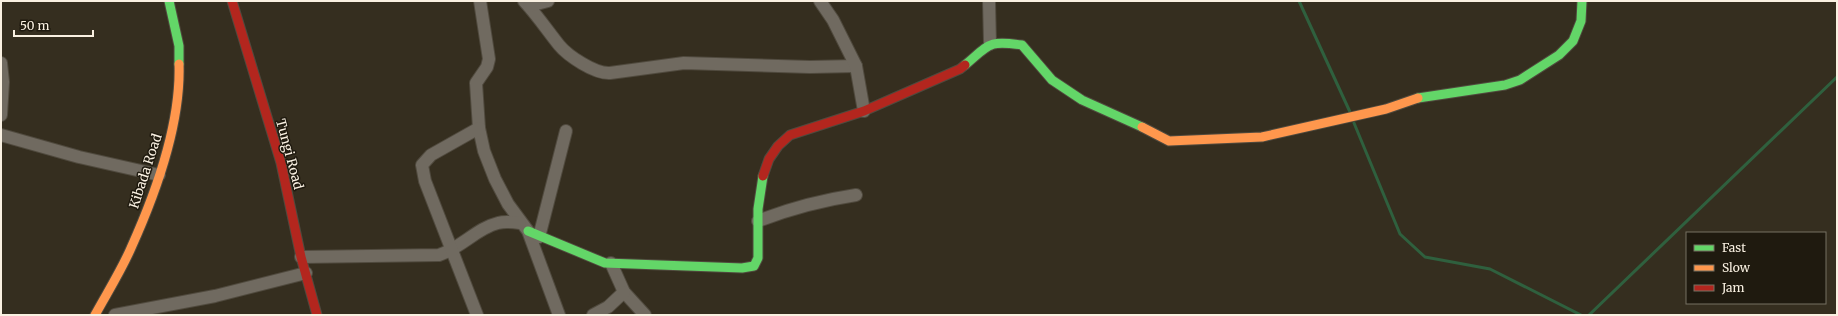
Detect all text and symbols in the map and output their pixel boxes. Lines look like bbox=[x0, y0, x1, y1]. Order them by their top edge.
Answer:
scale bar bbox=[14, 12, 93, 38]
text: 50 m bbox=[20, 18, 49, 33]
street label: Tungi Road bbox=[272, 117, 307, 191]
street label: Kibada Road bbox=[125, 131, 166, 211]
legend bbox=[1686, 232, 1826, 304]
text: Fast bbox=[1722, 240, 1746, 255]
text: Slow bbox=[1722, 260, 1751, 275]
text: Jam bbox=[1721, 280, 1745, 295]

